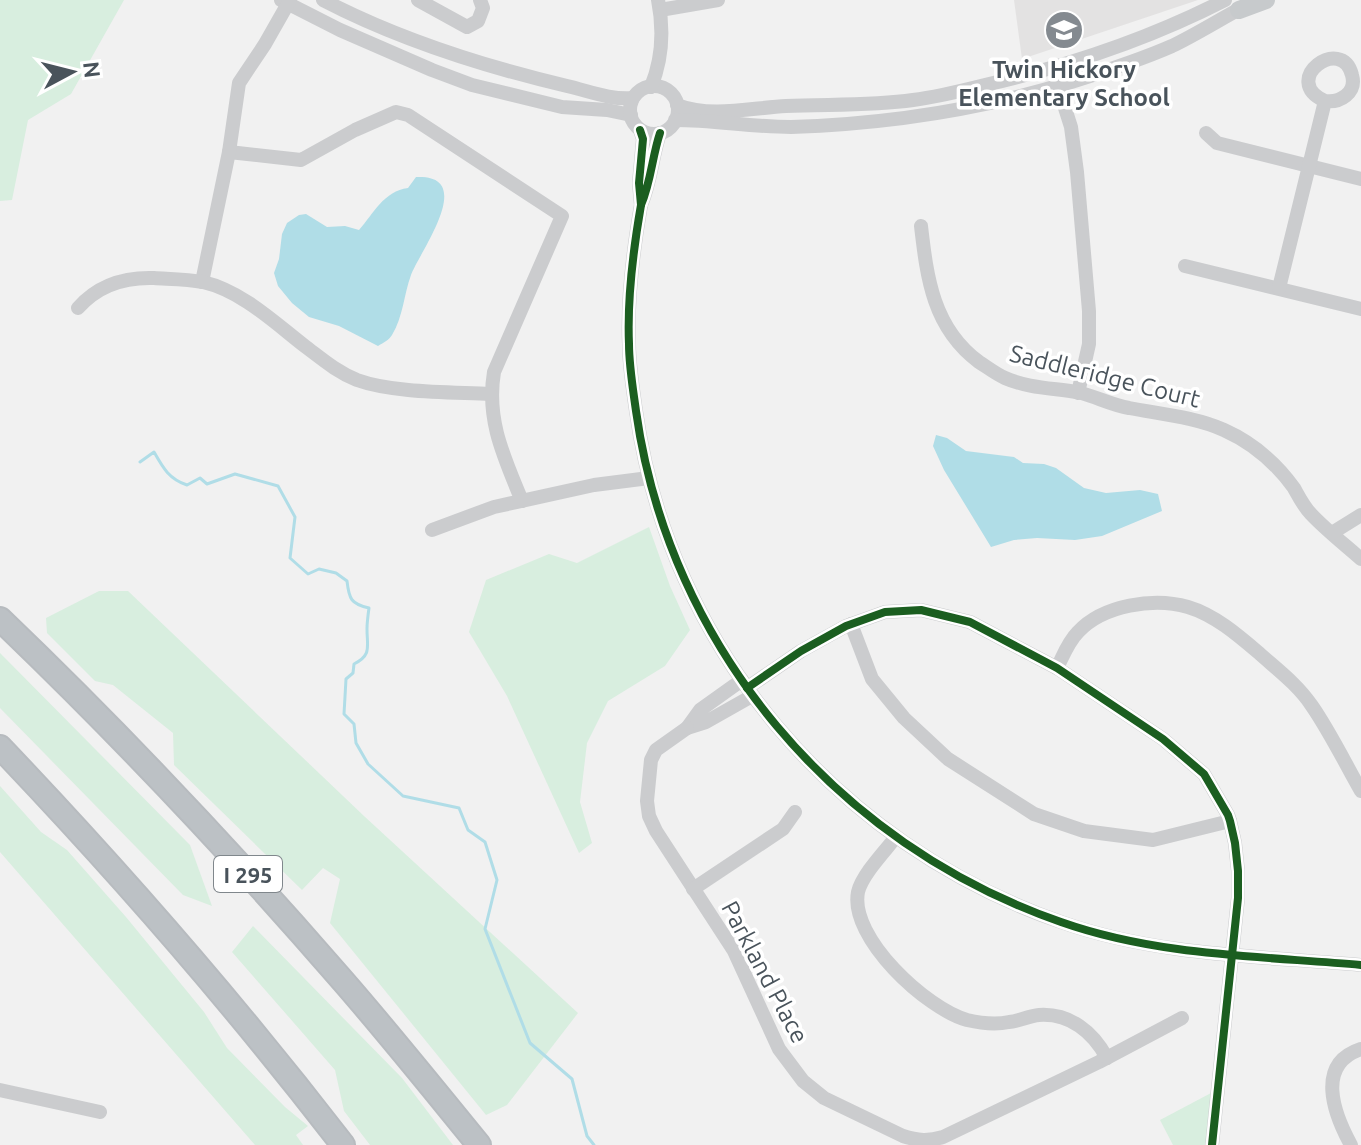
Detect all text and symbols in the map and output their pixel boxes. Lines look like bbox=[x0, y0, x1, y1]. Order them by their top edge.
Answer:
school or university icon: Twin Hickory Elementary School bbox=[1043, 9, 1085, 51]
north arrow bbox=[32, 32, 112, 112]
place label: Twin Hickory Elementary School bbox=[958, 56, 1170, 111]
text: N bbox=[79, 60, 106, 79]
street label: Saddleridge Court bbox=[1007, 339, 1203, 413]
road number: I 295 bbox=[214, 856, 282, 892]
street label: Parkland Place bbox=[716, 896, 814, 1048]

